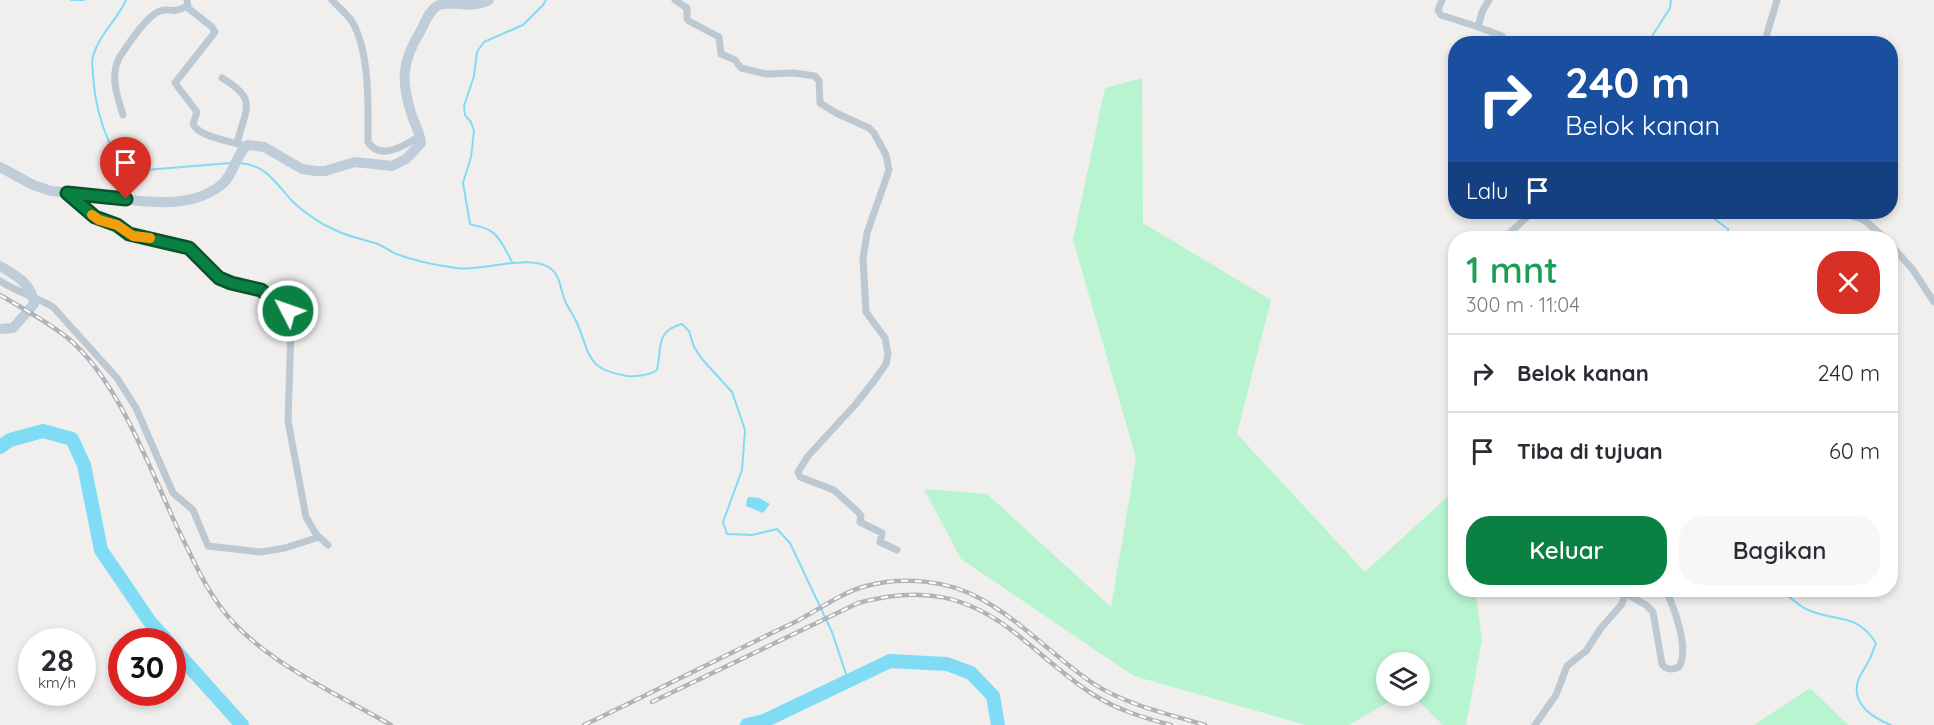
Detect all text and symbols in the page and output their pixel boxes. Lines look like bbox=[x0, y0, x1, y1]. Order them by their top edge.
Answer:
text: 240 m bbox=[1565, 56, 1690, 109]
icon: right bbox=[1466, 60, 1544, 138]
text: Belok kanan bbox=[1565, 108, 1720, 142]
pin bbox=[100, 137, 151, 199]
icon: arrive bbox=[109, 146, 142, 179]
icon: arrive bbox=[1521, 174, 1554, 207]
text: Lalu bbox=[1466, 177, 1509, 205]
text: 1 mnt bbox=[1466, 247, 1558, 292]
button: close bbox=[1817, 251, 1880, 314]
position arrow bbox=[256, 279, 320, 343]
text: 300 m · 11:04 bbox=[1466, 292, 1580, 317]
icon: right bbox=[1466, 357, 1499, 390]
text: Belok kanan bbox=[1517, 359, 1649, 387]
text: 240 m bbox=[1817, 359, 1880, 387]
icon: arrive bbox=[1466, 435, 1499, 468]
text: Tiba di tujuan bbox=[1517, 437, 1663, 465]
text: 60 m bbox=[1829, 437, 1880, 465]
button: Keluar bbox=[1466, 516, 1667, 585]
button: Bagikan bbox=[1679, 516, 1880, 585]
speed limit sign: 30 bbox=[108, 628, 186, 706]
text: 28 bbox=[40, 641, 74, 679]
map controls bbox=[1376, 652, 1430, 706]
button: layers bbox=[1376, 652, 1430, 706]
text: km/h bbox=[38, 673, 76, 692]

